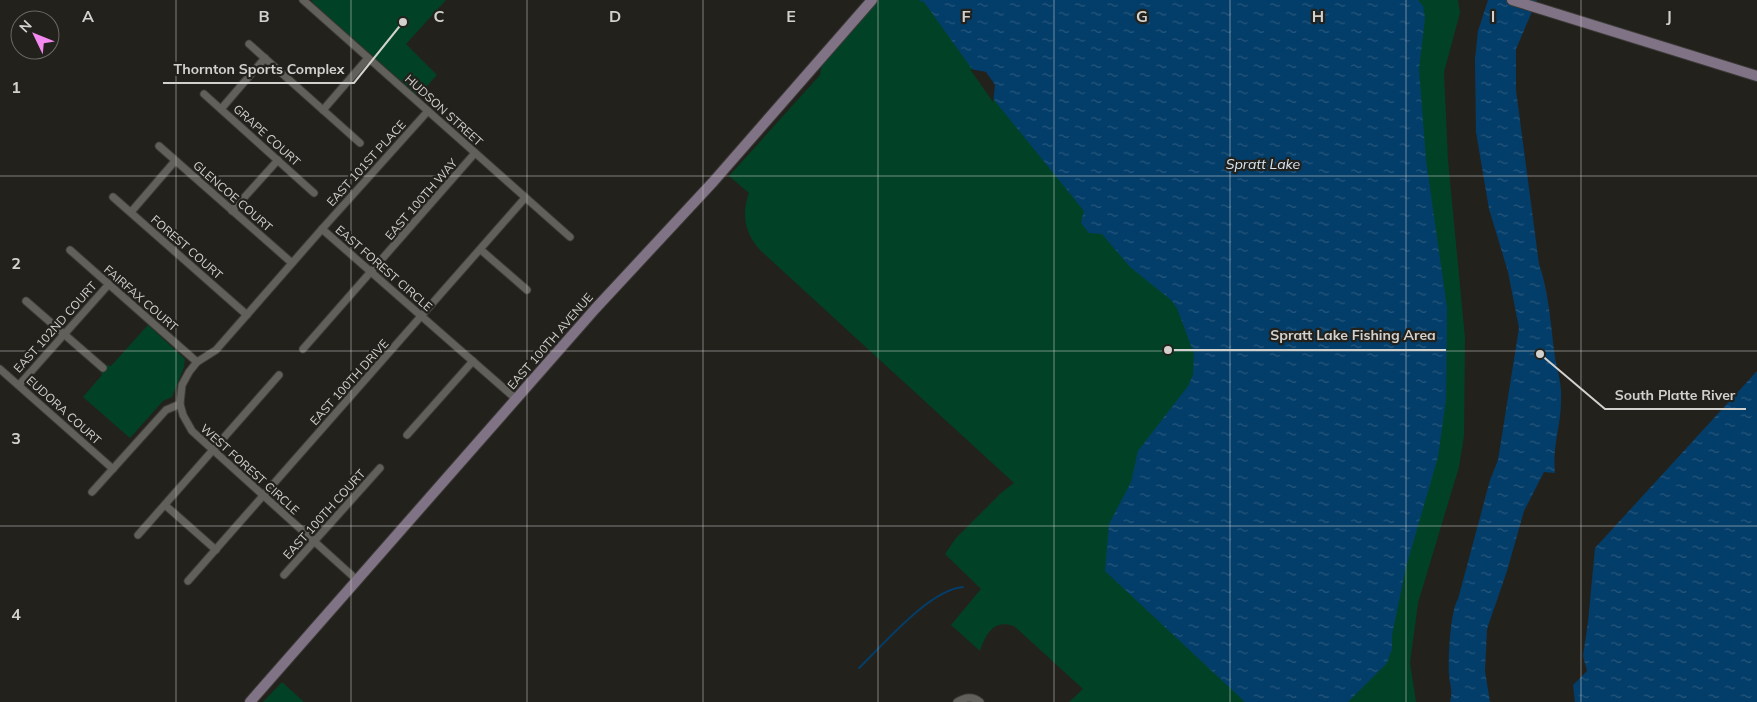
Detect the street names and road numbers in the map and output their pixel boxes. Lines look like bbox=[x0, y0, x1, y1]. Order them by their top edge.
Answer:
street label: HUDSON STREET bbox=[402, 71, 487, 149]
street label: GRAPE COURT bbox=[230, 101, 304, 170]
street label: EAST 101ST PLACE bbox=[323, 117, 409, 209]
street label: EAST 100TH WAY bbox=[382, 155, 461, 243]
street label: GLENCOE COURT bbox=[190, 158, 276, 235]
street label: FOREST COURT bbox=[148, 212, 226, 283]
street label: EAST FOREST CIRCLE bbox=[333, 222, 435, 314]
street label: FAIRFAX COURT bbox=[101, 262, 182, 335]
street label: EAST 102ND COURT bbox=[10, 278, 100, 376]
street label: EAST 100TH AVENUE bbox=[504, 290, 596, 392]
street label: EAST 100TH DRIVE bbox=[307, 336, 391, 428]
street label: EUDORA COURT bbox=[24, 372, 105, 448]
street label: WEST FOREST CIRCLE bbox=[197, 421, 303, 517]
street label: EAST 100TH COURT bbox=[280, 465, 369, 562]

